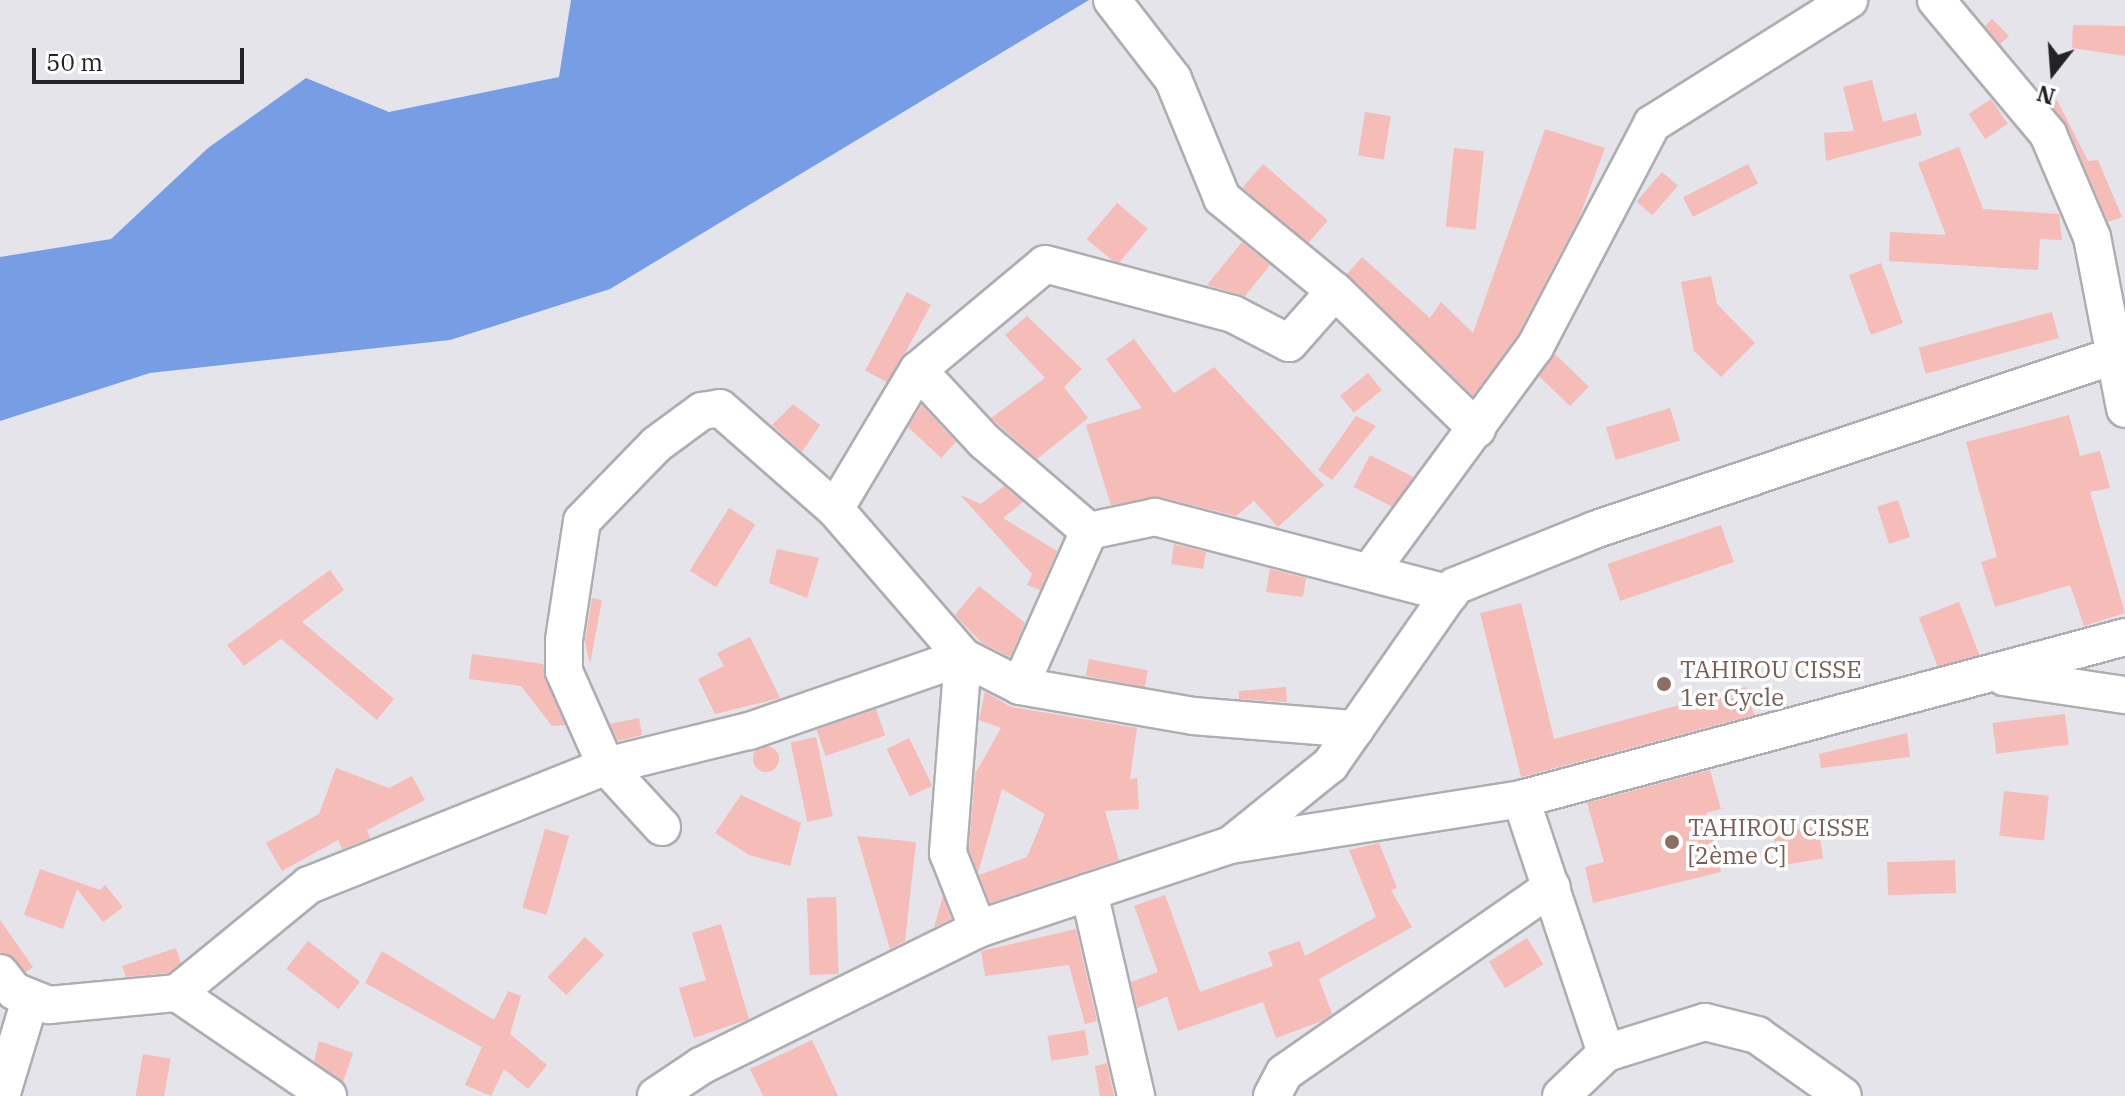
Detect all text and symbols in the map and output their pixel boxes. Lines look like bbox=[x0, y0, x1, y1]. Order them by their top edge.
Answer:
scale bar bbox=[36, 32, 248, 82]
north arrow bbox=[2013, 32, 2093, 112]
text: 50 m bbox=[46, 46, 103, 78]
text: N bbox=[2033, 79, 2058, 112]
place label: TAHIROU CISSE 1er Cycle bbox=[1680, 656, 1862, 712]
marker: TAHIROU CISSE 1er Cycle bbox=[1655, 675, 1673, 693]
place label: TAHIROU CISSE [2ème C] bbox=[1688, 814, 1870, 870]
marker: TAHIROU CISSE [2ème C] bbox=[1663, 833, 1681, 851]

